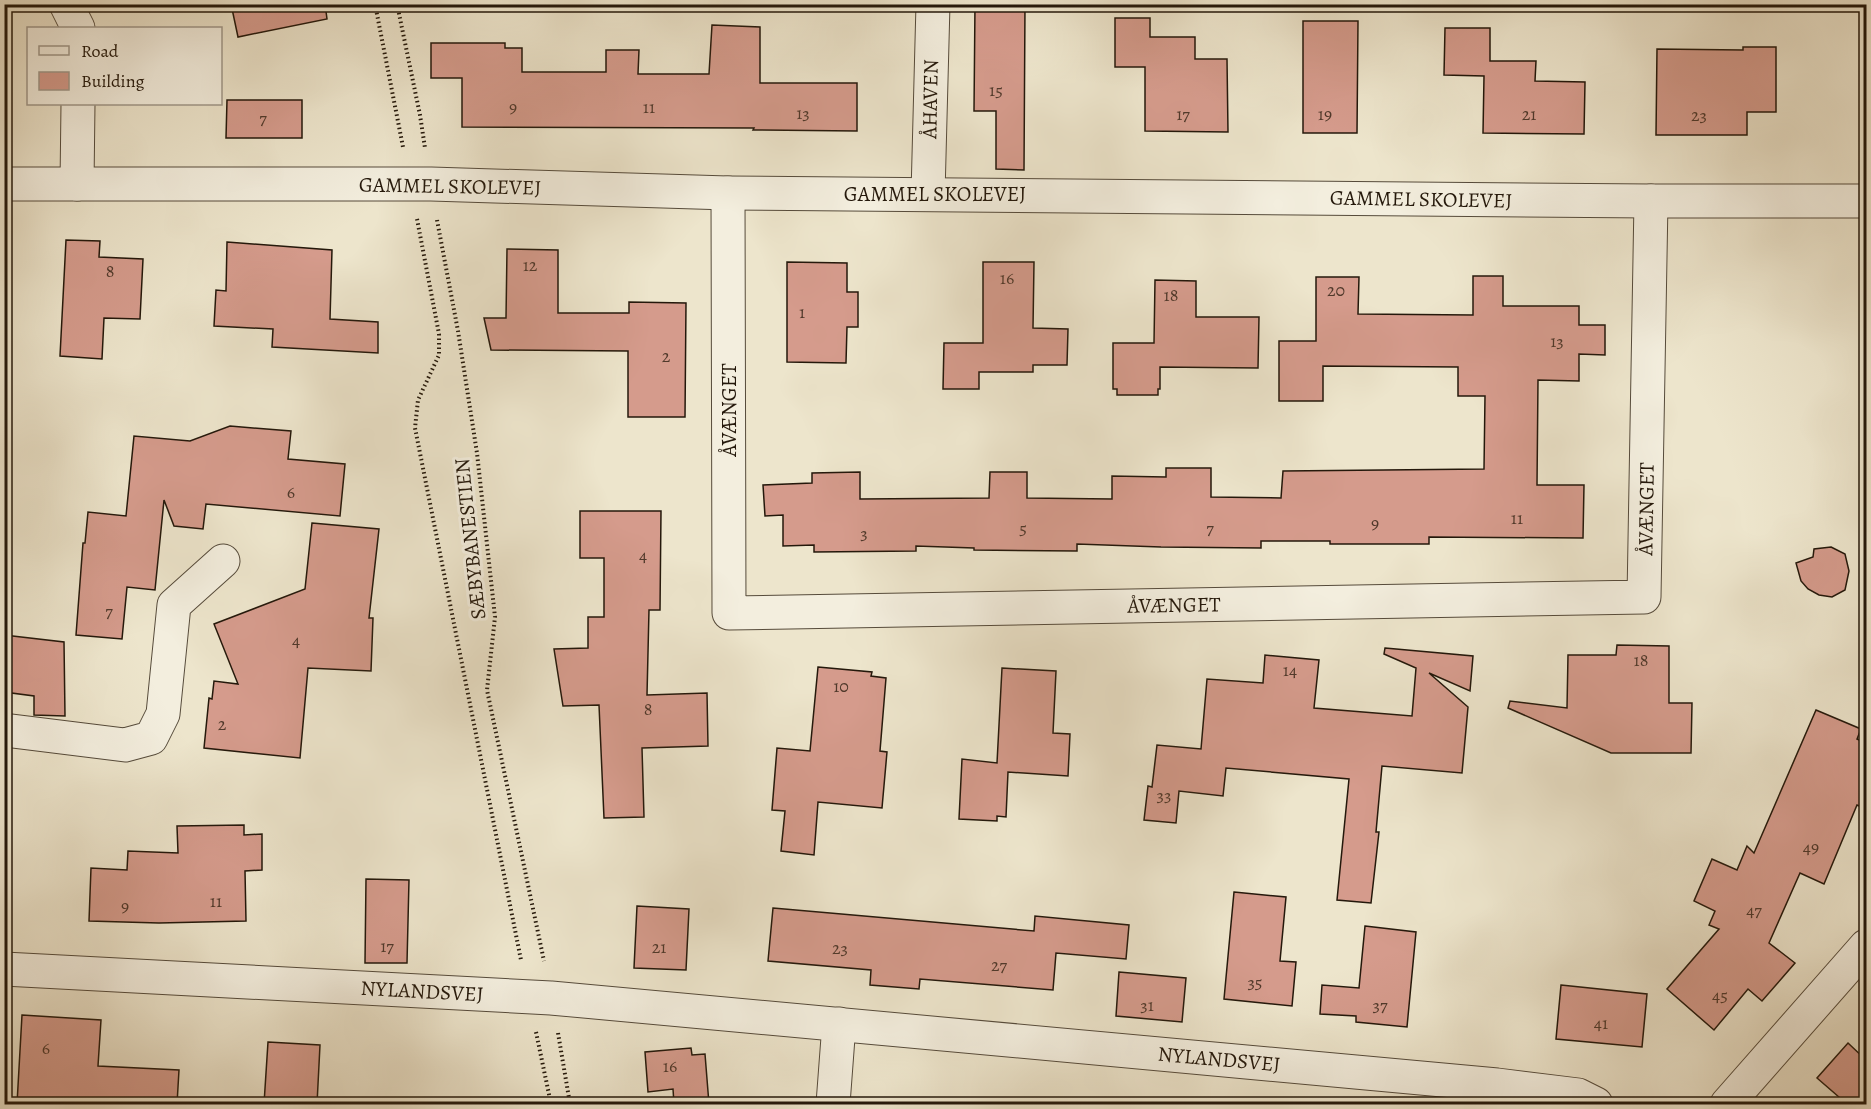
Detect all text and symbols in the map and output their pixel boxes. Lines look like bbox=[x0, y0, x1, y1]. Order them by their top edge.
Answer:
legend bbox=[27, 27, 222, 105]
text: Road bbox=[81, 39, 119, 63]
street label: ÅHAVEN bbox=[915, 59, 945, 140]
text: Building bbox=[81, 69, 145, 93]
house number: 15 bbox=[989, 78, 1003, 102]
house number: 9 bbox=[509, 95, 517, 119]
house number: 11 bbox=[643, 95, 655, 119]
house number: 13 bbox=[796, 101, 810, 125]
house number: 17 bbox=[1176, 102, 1190, 126]
house number: 19 bbox=[1318, 102, 1332, 126]
house number: 21 bbox=[1522, 102, 1536, 126]
house number: 23 bbox=[1691, 103, 1707, 127]
house number: 7 bbox=[259, 106, 267, 130]
street label: GAMMEL SKOLEVEJ bbox=[359, 170, 541, 202]
street label: GAMMEL SKOLEVEJ bbox=[844, 180, 1026, 208]
street label: GAMMEL SKOLEVEJ bbox=[1330, 183, 1512, 215]
house number: 12 bbox=[523, 253, 538, 277]
house number: 8 bbox=[106, 259, 114, 283]
house number: 16 bbox=[1000, 266, 1014, 290]
house number: 20 bbox=[1327, 278, 1345, 302]
house number: 18 bbox=[1164, 283, 1178, 307]
house number: 1 bbox=[799, 300, 805, 324]
house number: 13 bbox=[1550, 329, 1564, 353]
house number: 2 bbox=[662, 344, 671, 368]
street label: ÅVÆNGET bbox=[715, 363, 743, 458]
street label: SÆBYBANESTIEN bbox=[448, 457, 492, 621]
street label: ÅVÆNGET bbox=[1631, 462, 1661, 557]
house number: 6 bbox=[287, 480, 295, 504]
house number: 11 bbox=[1511, 506, 1523, 530]
house number: 9 bbox=[1371, 511, 1379, 535]
house number: 5 bbox=[1019, 516, 1027, 540]
house number: 7 bbox=[1206, 516, 1214, 540]
house number: 3 bbox=[860, 521, 868, 545]
house number: 4 bbox=[639, 543, 647, 567]
street label: ÅVÆNGET bbox=[1126, 590, 1221, 620]
house number: 7 bbox=[105, 599, 113, 623]
house number: 4 bbox=[292, 628, 300, 652]
house number: 18 bbox=[1634, 648, 1648, 672]
house number: 14 bbox=[1283, 658, 1297, 682]
house number: 10 bbox=[833, 674, 849, 698]
house number: 8 bbox=[644, 697, 652, 721]
house number: 2 bbox=[218, 712, 227, 736]
house number: 33 bbox=[1157, 783, 1171, 807]
house number: 49 bbox=[1803, 835, 1819, 859]
house number: 11 bbox=[210, 889, 222, 913]
house number: 9 bbox=[121, 894, 129, 918]
house number: 47 bbox=[1746, 898, 1762, 922]
house number: 17 bbox=[380, 934, 394, 958]
house number: 21 bbox=[652, 935, 666, 959]
house number: 23 bbox=[832, 936, 848, 960]
house number: 27 bbox=[991, 953, 1007, 977]
house number: 35 bbox=[1247, 970, 1263, 994]
street label: NYLANDSVEJ bbox=[360, 974, 484, 1008]
house number: 45 bbox=[1712, 983, 1728, 1007]
house number: 31 bbox=[1140, 993, 1154, 1017]
house number: 37 bbox=[1372, 993, 1388, 1017]
house number: 41 bbox=[1594, 1011, 1608, 1035]
house number: 6 bbox=[42, 1036, 50, 1060]
street label: NYLANDSVEJ bbox=[1157, 1040, 1281, 1078]
house number: 16 bbox=[663, 1054, 677, 1078]

